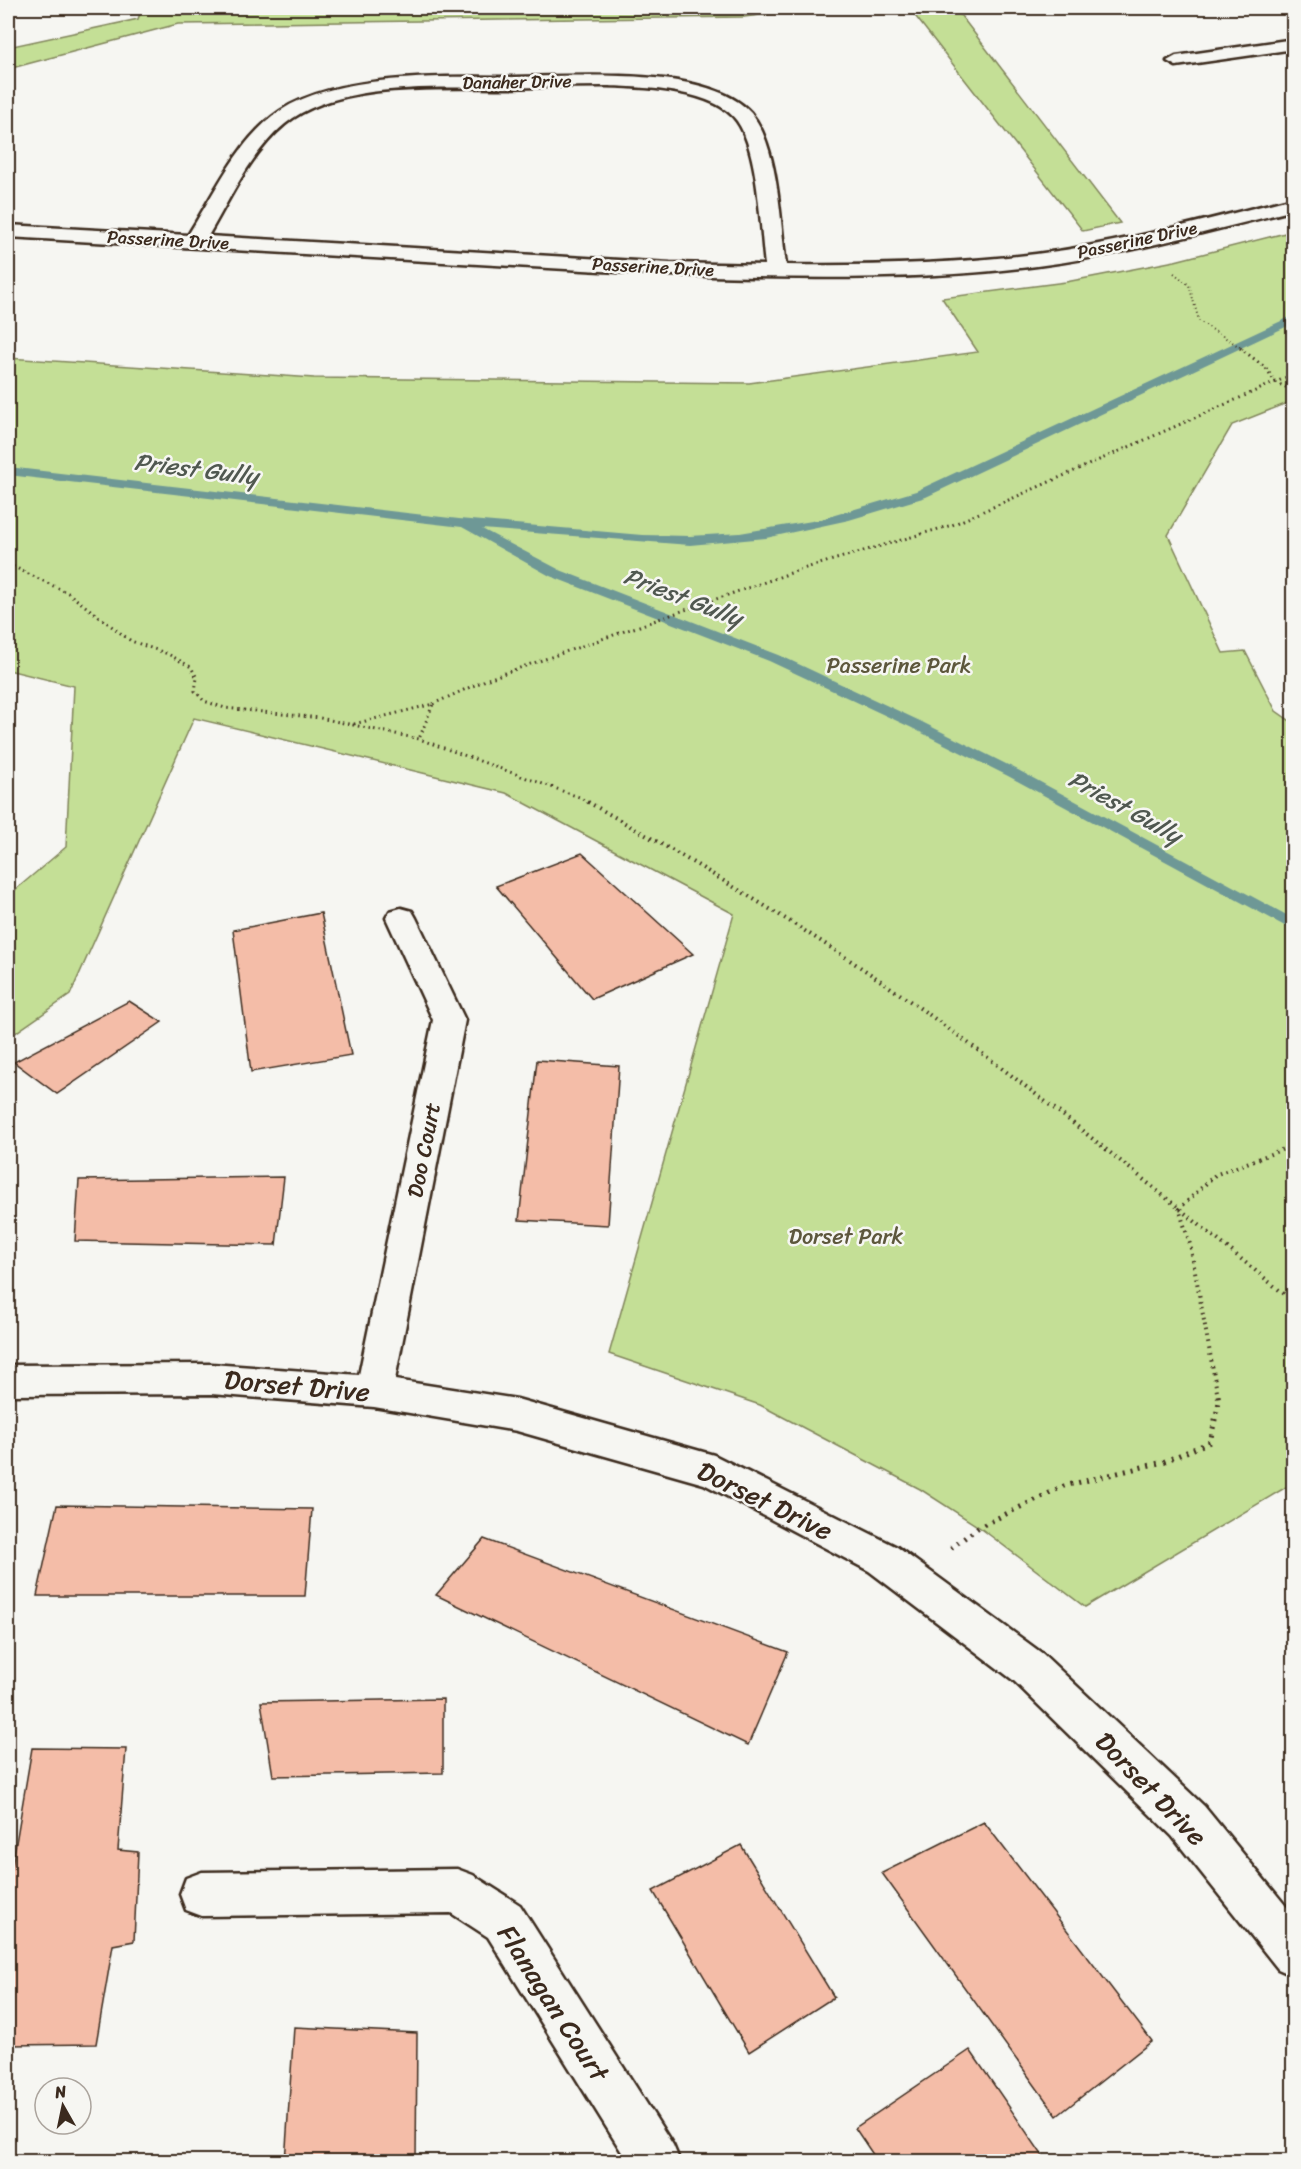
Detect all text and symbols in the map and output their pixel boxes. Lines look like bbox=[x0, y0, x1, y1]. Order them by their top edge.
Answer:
street label: Danaher Drive bbox=[462, 65, 572, 99]
street label: Passerine Drive bbox=[1074, 212, 1200, 268]
street label: Passerine Drive bbox=[106, 221, 230, 259]
street label: Passerine Drive bbox=[591, 248, 715, 286]
water label: Priest Gully bbox=[132, 441, 264, 498]
water label: Priest Gully bbox=[618, 555, 752, 640]
park label: Passerine Park bbox=[826, 646, 972, 685]
water label: Priest Gully bbox=[1061, 759, 1193, 857]
street label: Doo Court bbox=[395, 1099, 452, 1201]
park label: Dorset Park bbox=[789, 1217, 904, 1256]
street label: Dorset Drive bbox=[222, 1356, 372, 1416]
street label: Dorset Drive bbox=[689, 1447, 841, 1555]
street label: Dorset Drive bbox=[1083, 1720, 1219, 1858]
street label: Flanagan Court bbox=[484, 1915, 623, 2092]
north arrow bbox=[33, 2076, 93, 2136]
text: N bbox=[52, 2076, 69, 2107]

